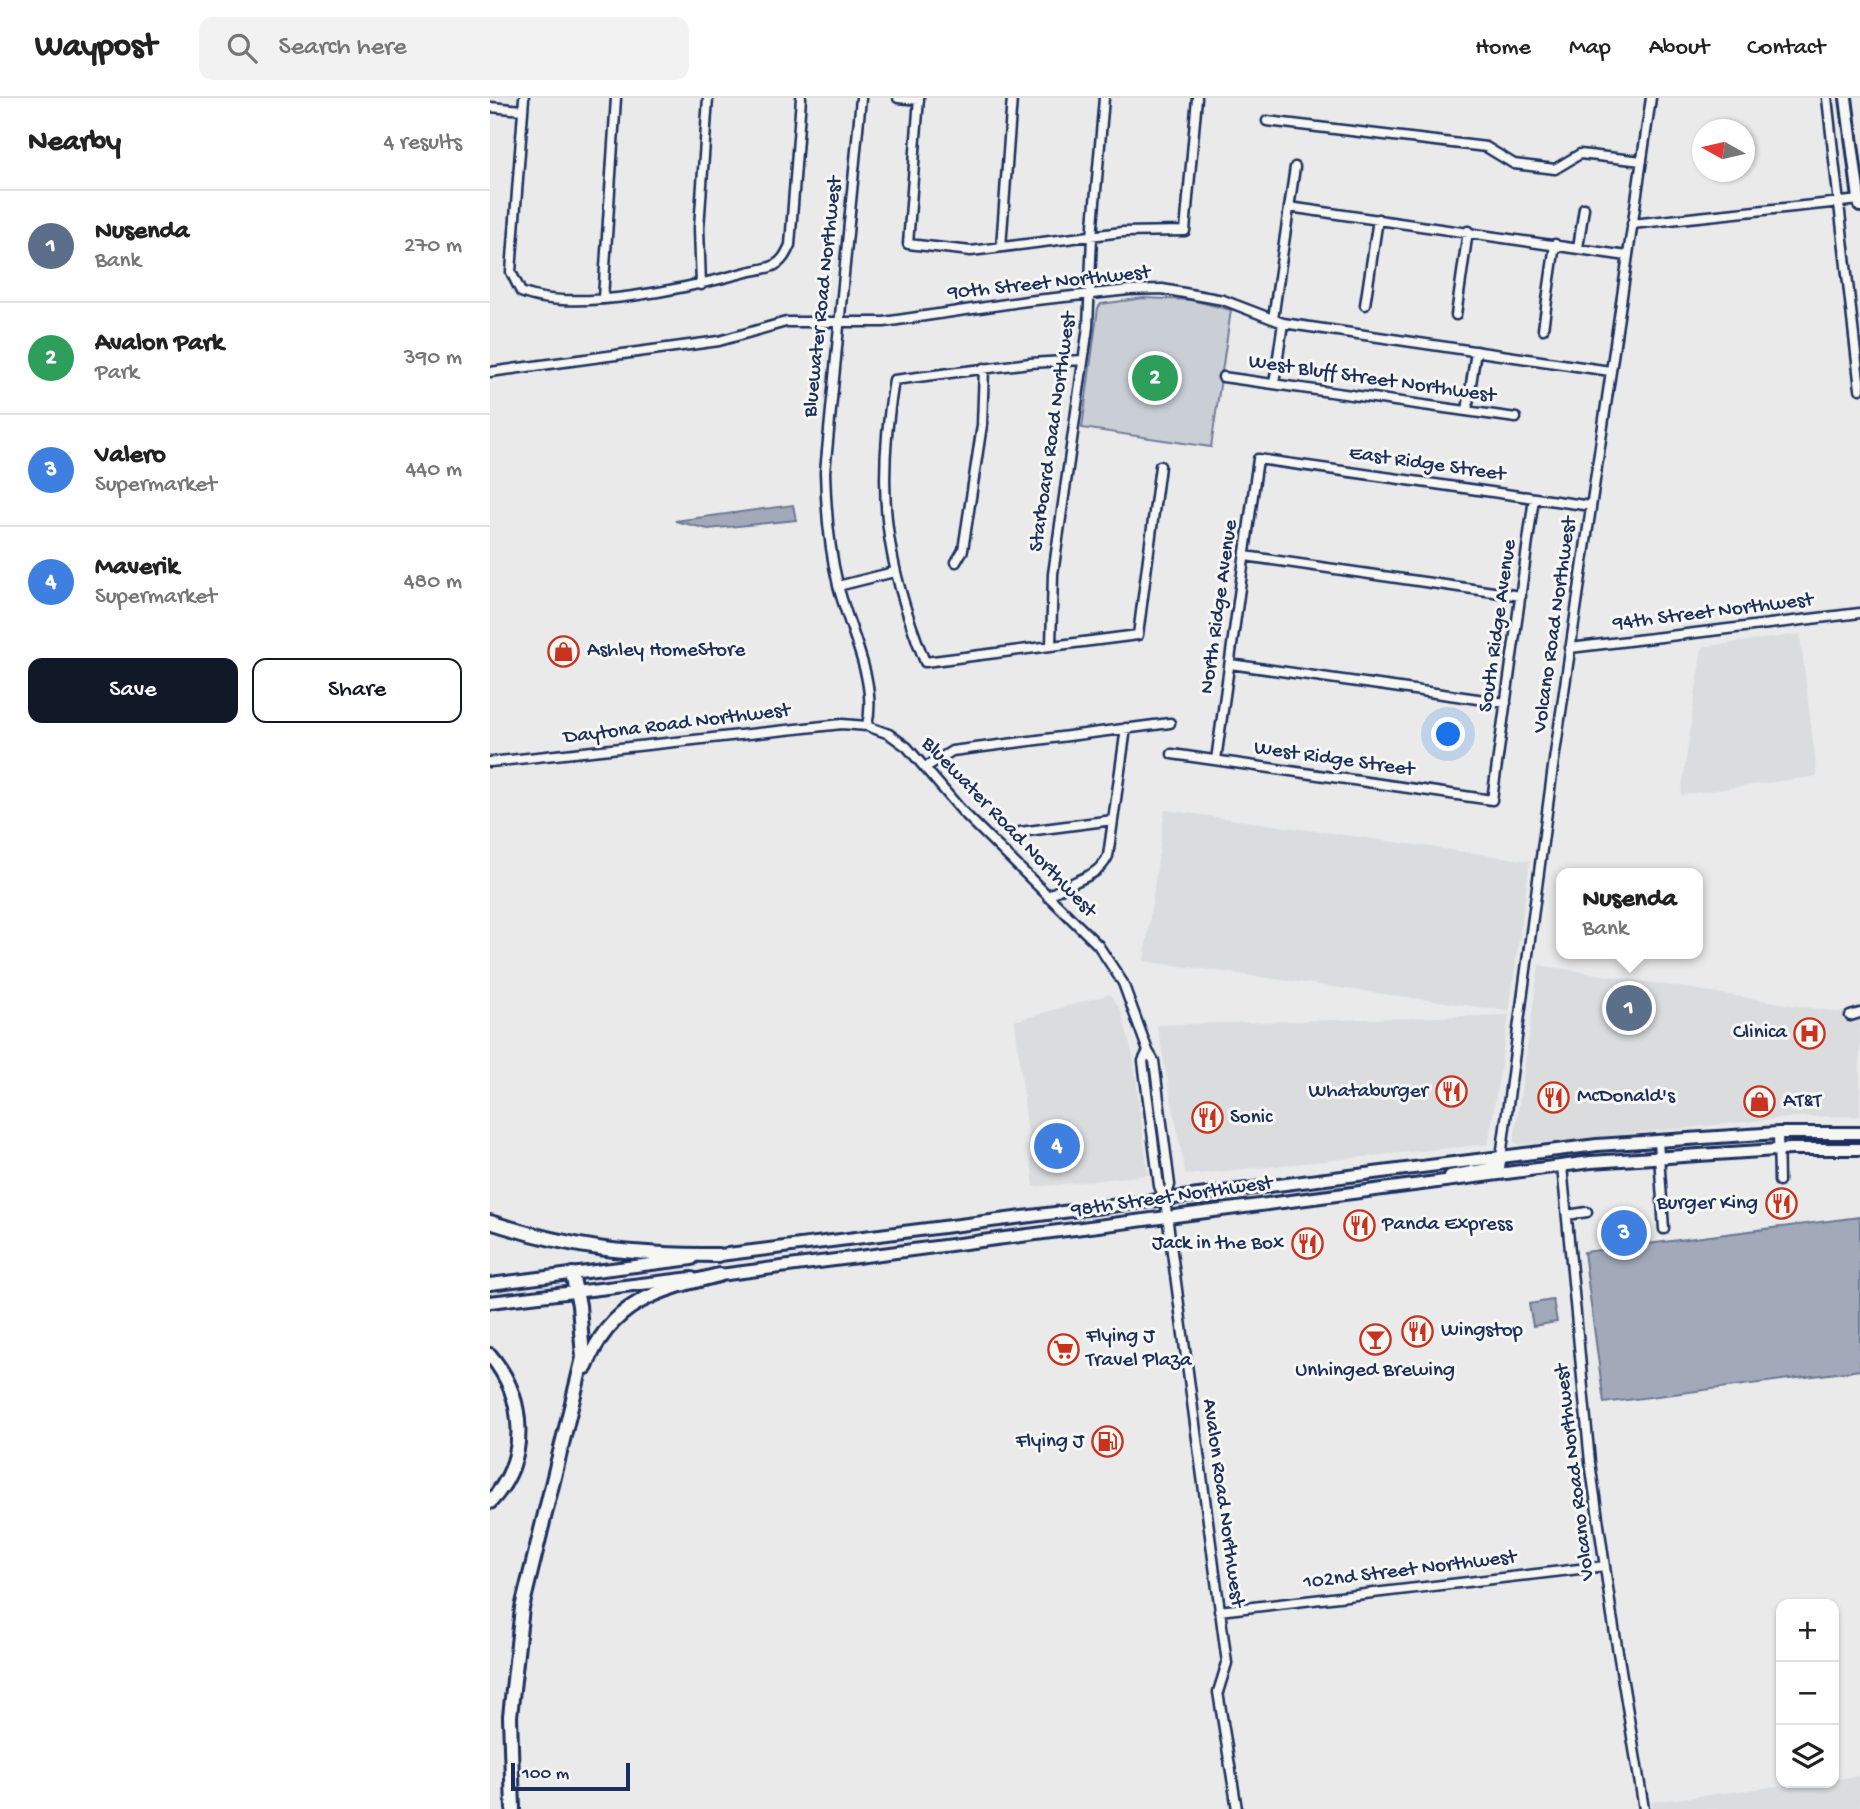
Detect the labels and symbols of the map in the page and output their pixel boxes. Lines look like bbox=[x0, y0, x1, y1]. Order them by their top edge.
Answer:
north arrow bbox=[1692, 119, 1755, 182]
street label: Bluewater Road Northwest bbox=[799, 173, 849, 420]
street label: 90th Street Northwest bbox=[945, 261, 1154, 307]
street label: Starboard Road Northwest bbox=[1025, 308, 1084, 554]
street label: West Bluff Street Northwest bbox=[1247, 350, 1500, 410]
pin: 2 bbox=[1132, 352, 1178, 404]
street label: East Ridge Street bbox=[1347, 442, 1509, 489]
street label: Volcano Road Northwest bbox=[1528, 513, 1584, 736]
street label: North Ridge Avenue bbox=[1195, 517, 1245, 696]
street label: South Ridge Avenue bbox=[1475, 537, 1524, 714]
street label: 94th Street Northwest bbox=[1610, 588, 1817, 638]
shop icon: Ashley HomeStore bbox=[547, 634, 581, 668]
place label: Ashley HomeStore bbox=[587, 639, 746, 664]
street label: Daytona Road Northwest bbox=[560, 698, 794, 752]
your location bbox=[1431, 717, 1465, 751]
street label: Bluewater Road Northwest bbox=[914, 732, 1103, 925]
street label: West Ridge Street bbox=[1252, 736, 1418, 784]
pin: 1 bbox=[1606, 982, 1652, 1034]
hospital icon: Clinica bbox=[1793, 1016, 1827, 1050]
place label: Clinica bbox=[1733, 1021, 1788, 1046]
restaurant icon: Whataburger bbox=[1434, 1075, 1468, 1109]
place label: Whataburger bbox=[1308, 1080, 1430, 1105]
restaurant icon: McDonald's bbox=[1537, 1080, 1571, 1114]
place label: McDonald's bbox=[1577, 1085, 1676, 1110]
shop icon: AT&T bbox=[1743, 1085, 1777, 1119]
place label: AT&T bbox=[1783, 1090, 1822, 1115]
restaurant icon: Sonic bbox=[1190, 1101, 1224, 1135]
place label: Sonic bbox=[1230, 1106, 1273, 1131]
pin: 4 bbox=[1034, 1120, 1080, 1172]
street label: 98th Street Northwest bbox=[1069, 1171, 1277, 1225]
restaurant icon: Burger King bbox=[1764, 1187, 1798, 1221]
place label: Burger King bbox=[1656, 1192, 1758, 1217]
pin: 3 bbox=[1601, 1207, 1647, 1259]
restaurant icon: Panda Express bbox=[1342, 1208, 1376, 1242]
place label: Panda Express bbox=[1381, 1213, 1514, 1238]
restaurant icon: Jack in the Box bbox=[1290, 1227, 1324, 1261]
place label: Jack in the Box bbox=[1152, 1232, 1284, 1257]
restaurant icon: Wingstop bbox=[1401, 1314, 1435, 1348]
place label: Wingstop bbox=[1441, 1319, 1524, 1344]
bar icon: Unhinged Brewing bbox=[1358, 1322, 1392, 1356]
place label: Flying J Travel Plaza bbox=[1085, 1325, 1193, 1374]
supermarket icon: Flying J Travel Plaza bbox=[1046, 1332, 1080, 1366]
place label: Unhinged Brewing bbox=[1295, 1359, 1455, 1384]
street label: Volcano Road Northwest bbox=[1550, 1360, 1602, 1583]
street label: Avalon Road Northwest bbox=[1195, 1397, 1249, 1611]
fuel station icon: Flying J bbox=[1090, 1425, 1124, 1459]
place label: Flying J bbox=[1015, 1430, 1085, 1455]
street label: 102nd Street Northwest bbox=[1301, 1545, 1520, 1597]
scale bar bbox=[511, 1760, 630, 1792]

